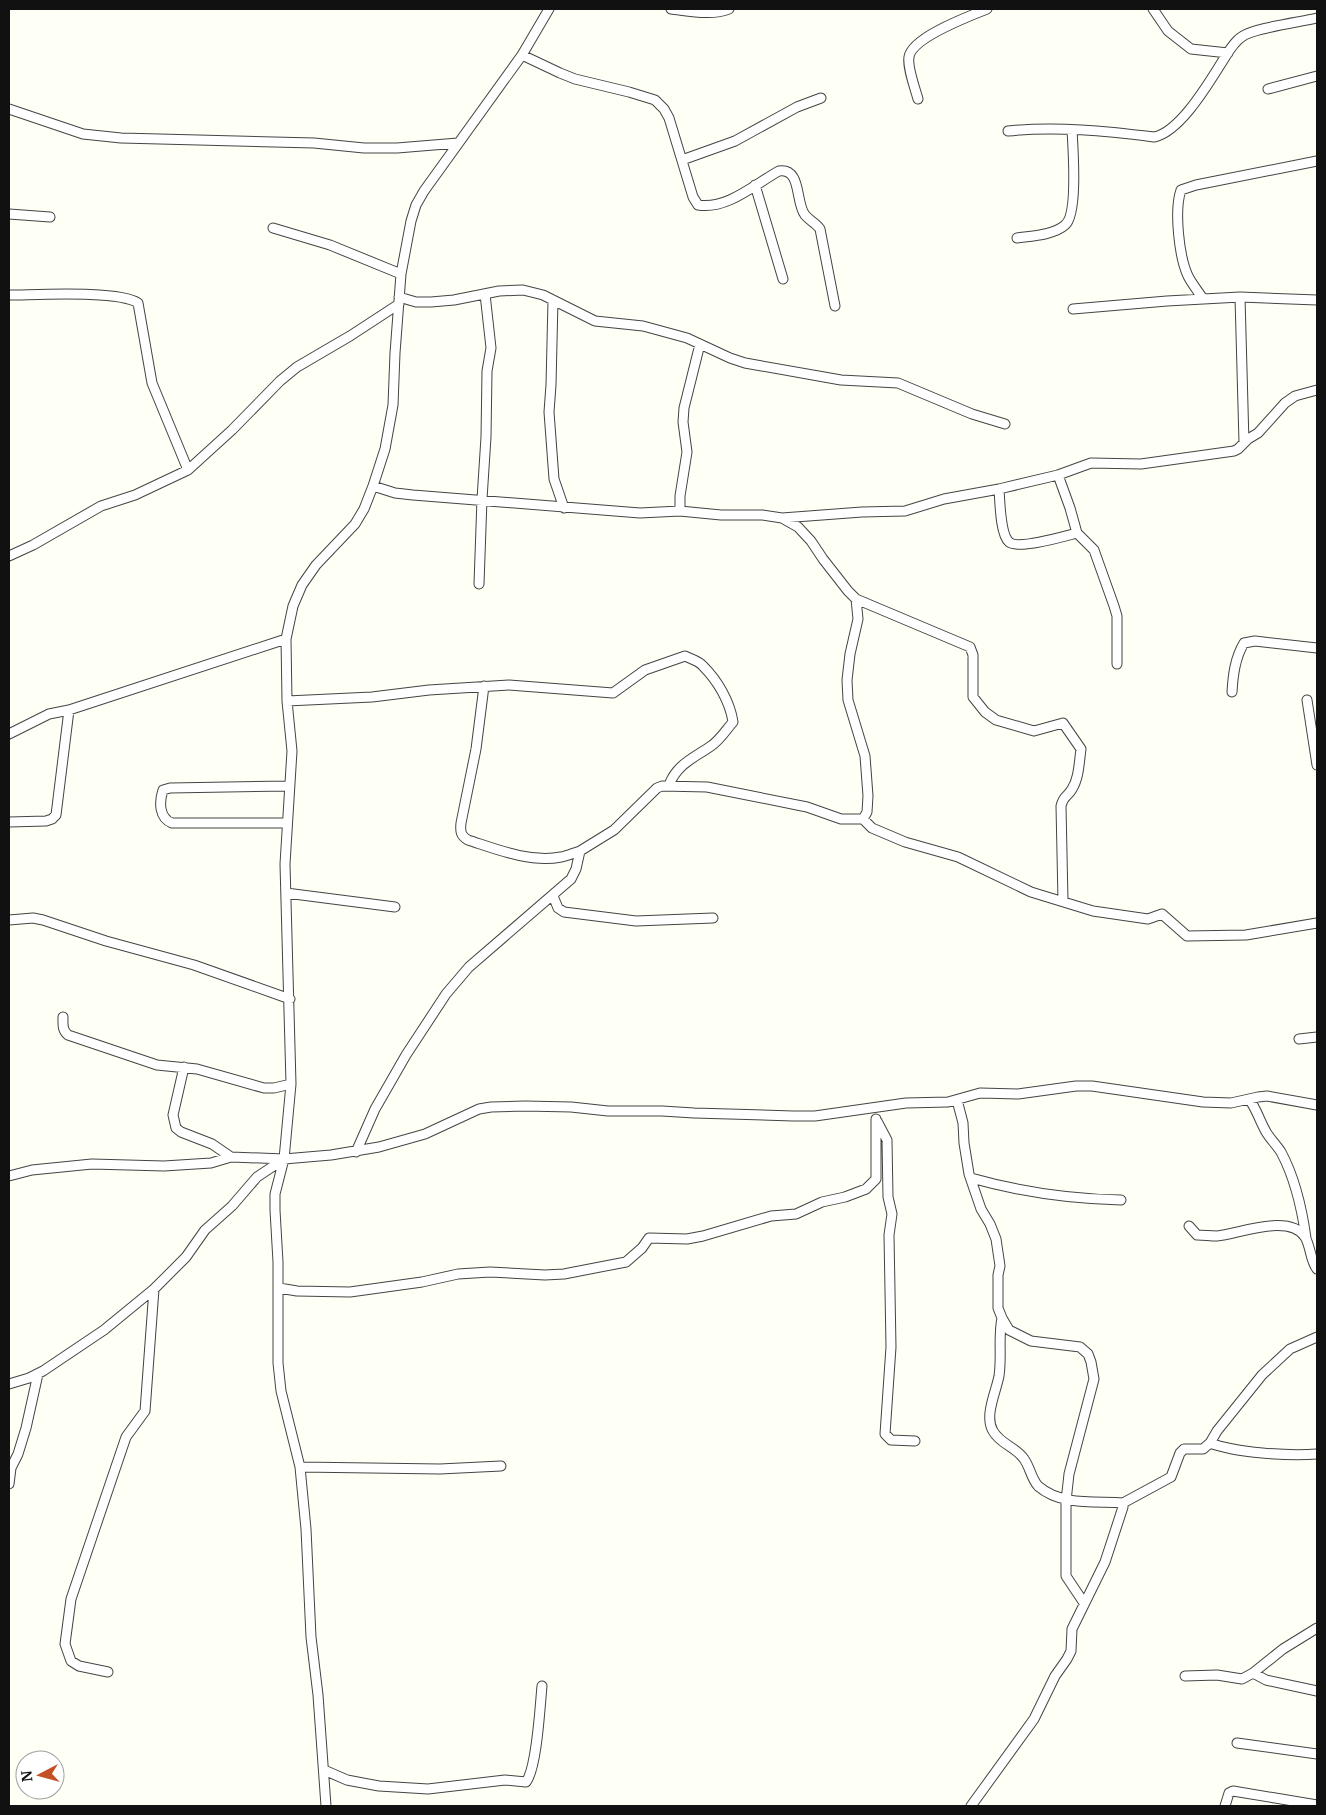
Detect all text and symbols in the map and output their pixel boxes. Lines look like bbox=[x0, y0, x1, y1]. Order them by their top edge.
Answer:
north arrow bbox=[15, 1750, 65, 1800]
text: N bbox=[18, 1770, 37, 1783]

